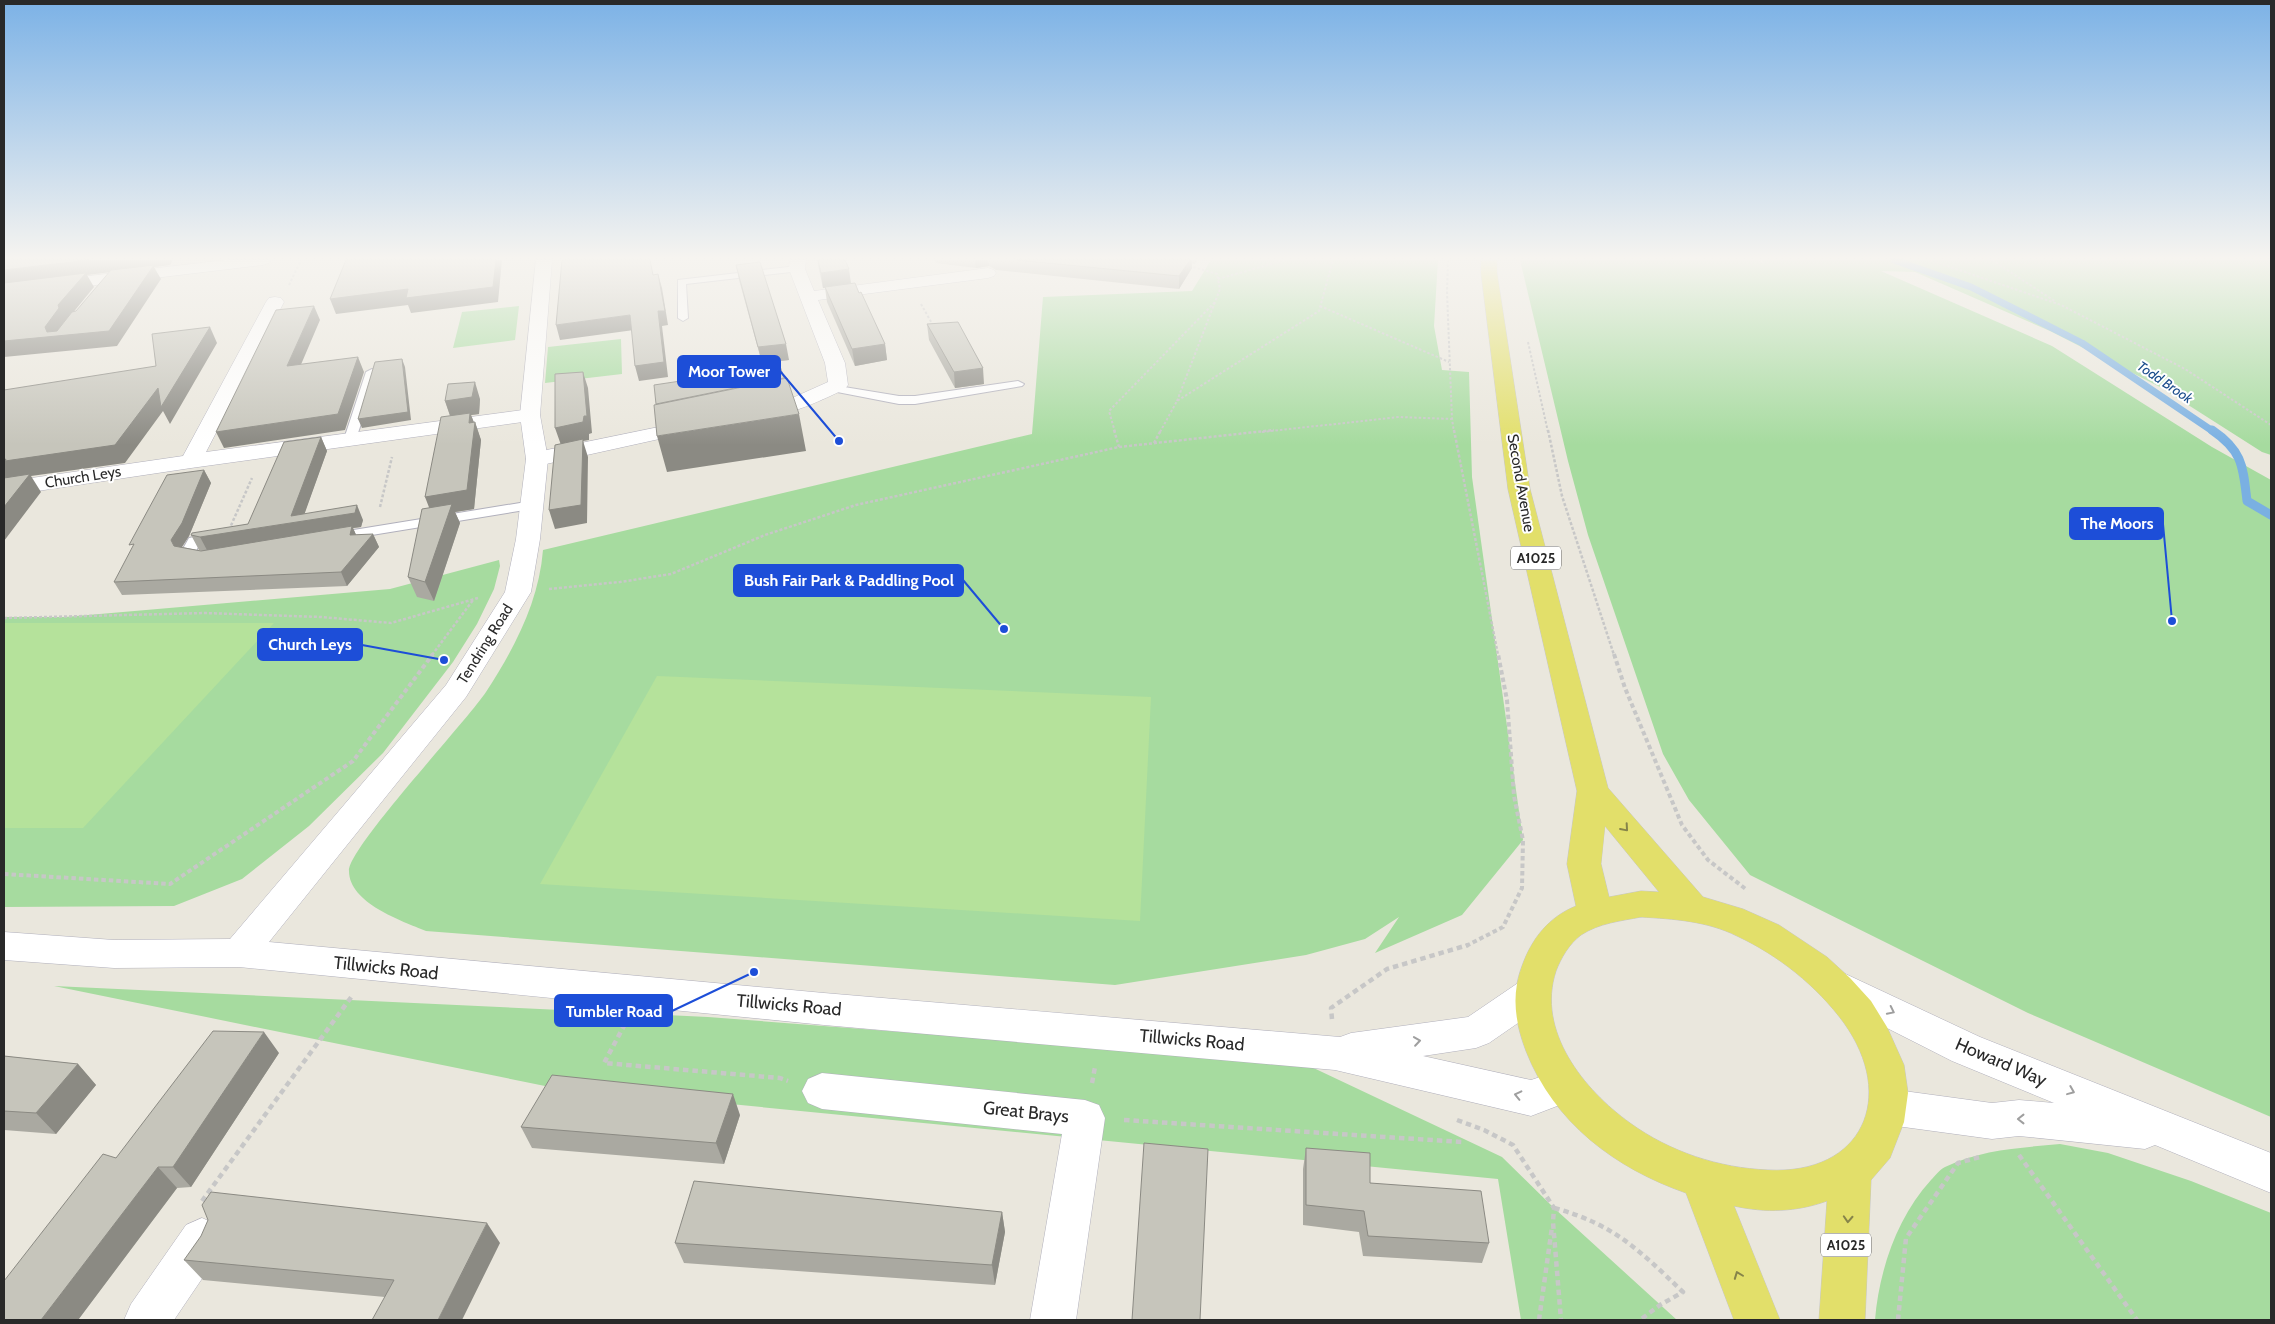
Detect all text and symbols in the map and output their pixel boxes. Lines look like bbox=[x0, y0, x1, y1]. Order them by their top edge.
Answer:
callout: Moor Tower bbox=[678, 356, 780, 387]
water label: Todd Brook bbox=[2134, 357, 2197, 408]
text: Moor Tower bbox=[688, 362, 771, 381]
street label: Second Avenue bbox=[1504, 433, 1539, 534]
street label: Church Leys bbox=[44, 462, 122, 492]
callout: The Moors bbox=[2070, 508, 2163, 539]
text: The Moors bbox=[2081, 514, 2154, 533]
road number: A1025 bbox=[1511, 546, 1561, 570]
callout: Bush Fair Park & Paddling Pool bbox=[734, 565, 963, 596]
text: Bush Fair Park & Paddling Pool bbox=[744, 571, 954, 590]
street label: Tendring Road bbox=[453, 601, 517, 687]
callout: Church Leys bbox=[258, 629, 362, 660]
text: Church Leys bbox=[268, 635, 352, 654]
one-way arrow bbox=[1619, 823, 1628, 832]
street label: Tillwicks Road bbox=[332, 952, 440, 984]
street label: Tillwicks Road bbox=[736, 989, 842, 1021]
callout: Tumbler Road bbox=[555, 995, 672, 1026]
text: Tumbler Road bbox=[566, 1002, 662, 1021]
one-way arrow bbox=[1886, 1005, 1895, 1015]
street label: Tillwicks Road bbox=[1139, 1024, 1245, 1056]
street label: Howard Way bbox=[1952, 1033, 2050, 1091]
one-way arrow bbox=[1413, 1036, 1422, 1046]
one-way arrow bbox=[2066, 1085, 2075, 1096]
one-way arrow bbox=[1514, 1090, 1523, 1101]
street label: Great Brays bbox=[982, 1097, 1070, 1127]
one-way arrow bbox=[2017, 1114, 2024, 1124]
one-way arrow bbox=[1842, 1215, 1853, 1223]
road number: A1025 bbox=[1821, 1234, 1871, 1256]
one-way arrow bbox=[1734, 1271, 1744, 1280]

